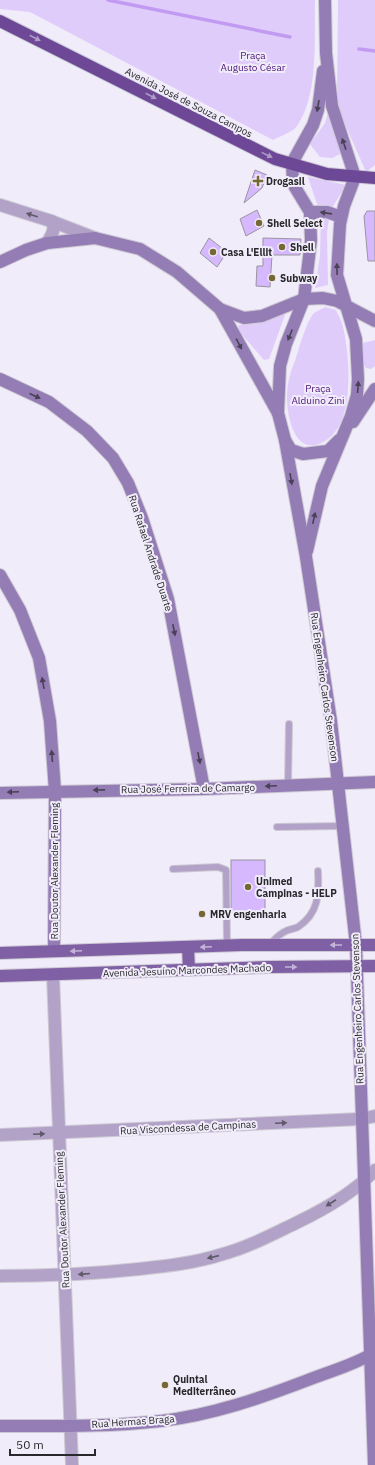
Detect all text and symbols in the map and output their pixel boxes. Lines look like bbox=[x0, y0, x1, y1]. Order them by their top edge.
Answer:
one-way arrow bbox=[30, 34, 41, 41]
park label: Praça Augusto César bbox=[221, 49, 286, 74]
street label: Avenida José de Souza Campos bbox=[123, 65, 255, 140]
one-way arrow bbox=[146, 93, 157, 99]
one-way arrow bbox=[315, 100, 321, 112]
one-way arrow bbox=[340, 138, 346, 150]
one-way arrow bbox=[262, 152, 273, 158]
place label: Drogasil bbox=[266, 175, 305, 188]
marker: Drogasil bbox=[253, 176, 263, 186]
one-way arrow bbox=[320, 210, 332, 216]
one-way arrow bbox=[26, 212, 38, 218]
place label: Shell Select bbox=[267, 217, 323, 230]
marker: Shell Select bbox=[254, 218, 264, 228]
place label: Shell bbox=[290, 241, 314, 254]
marker: Shell bbox=[277, 242, 287, 252]
place label: Casa L'Ellit bbox=[221, 246, 272, 259]
marker: Casa L'Ellit bbox=[208, 247, 218, 257]
one-way arrow bbox=[334, 263, 341, 275]
place label: Subway bbox=[280, 272, 318, 285]
marker: Subway bbox=[267, 273, 277, 283]
one-way arrow bbox=[286, 330, 292, 342]
one-way arrow bbox=[235, 338, 242, 349]
one-way arrow bbox=[354, 381, 361, 393]
park label: Praça Alduino Zini bbox=[291, 382, 345, 407]
one-way arrow bbox=[30, 393, 41, 399]
one-way arrow bbox=[288, 473, 294, 485]
street label: Rua Rafael Andrade Duarte bbox=[126, 493, 176, 613]
one-way arrow bbox=[311, 512, 317, 525]
street label: Rua Engenheiro Carlos Stevenson bbox=[308, 612, 341, 763]
one-way arrow bbox=[171, 624, 177, 636]
one-way arrow bbox=[40, 677, 46, 689]
one-way arrow bbox=[49, 750, 56, 762]
one-way arrow bbox=[196, 752, 202, 764]
street label: Rua José Ferreira de Camargo bbox=[121, 781, 256, 796]
one-way arrow bbox=[264, 783, 277, 789]
one-way arrow bbox=[92, 787, 105, 793]
one-way arrow bbox=[7, 789, 19, 796]
street label: Rua Doutor Alexander Fleming bbox=[48, 802, 61, 939]
place label: Unimed Campinas - HELP bbox=[256, 875, 337, 900]
marker: Unimed Campinas - HELP bbox=[243, 882, 253, 892]
place label: MRV engenharia bbox=[210, 908, 287, 921]
marker: MRV engenharia bbox=[197, 909, 207, 919]
street label: Rua Engenheiro Carlos Stevenson bbox=[348, 934, 367, 1084]
one-way arrow bbox=[329, 942, 342, 948]
one-way arrow bbox=[200, 943, 212, 950]
one-way arrow bbox=[69, 948, 82, 954]
street label: Avenida Jesuíno Marcondes Machado bbox=[103, 961, 272, 980]
one-way arrow bbox=[285, 964, 298, 970]
street label: Rua Viscondessa de Campinas bbox=[120, 1117, 257, 1138]
one-way arrow bbox=[275, 1119, 287, 1126]
one-way arrow bbox=[33, 1130, 45, 1137]
street label: Rua Doutor Alexander Fleming bbox=[52, 1151, 73, 1289]
one-way arrow bbox=[325, 1200, 336, 1207]
one-way arrow bbox=[206, 1254, 219, 1260]
one-way arrow bbox=[78, 1270, 90, 1277]
place label: Quintal Mediterrâneo bbox=[173, 1373, 236, 1398]
marker: Quintal Mediterrâneo bbox=[160, 1380, 170, 1390]
street label: Rua Hermas Braga bbox=[91, 1412, 176, 1431]
scale bar bbox=[10, 1431, 95, 1457]
text: 50 m bbox=[16, 1437, 44, 1452]

